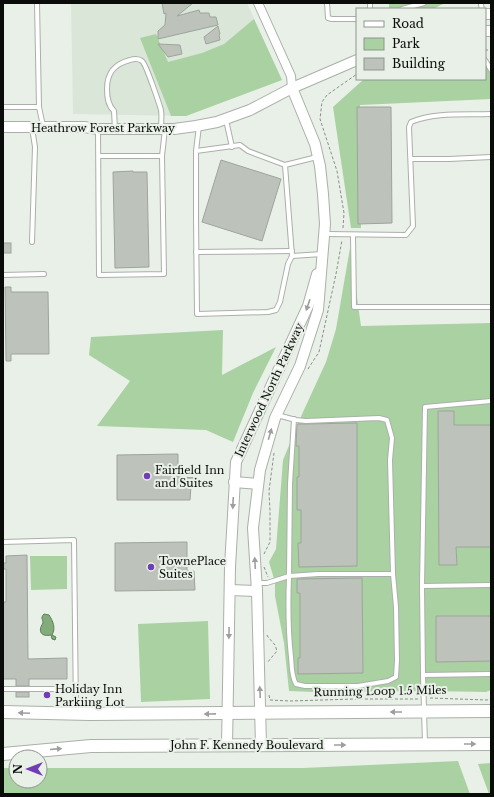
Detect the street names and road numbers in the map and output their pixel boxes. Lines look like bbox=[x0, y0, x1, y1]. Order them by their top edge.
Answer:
street label: Heathrow Forest Parkway bbox=[31, 121, 175, 135]
street label: Interwood North Parkway bbox=[232, 321, 306, 459]
street label: Running Loop 1.5 Miles bbox=[313, 683, 447, 699]
street label: John F. Kennedy Boulevard bbox=[168, 738, 324, 752]

